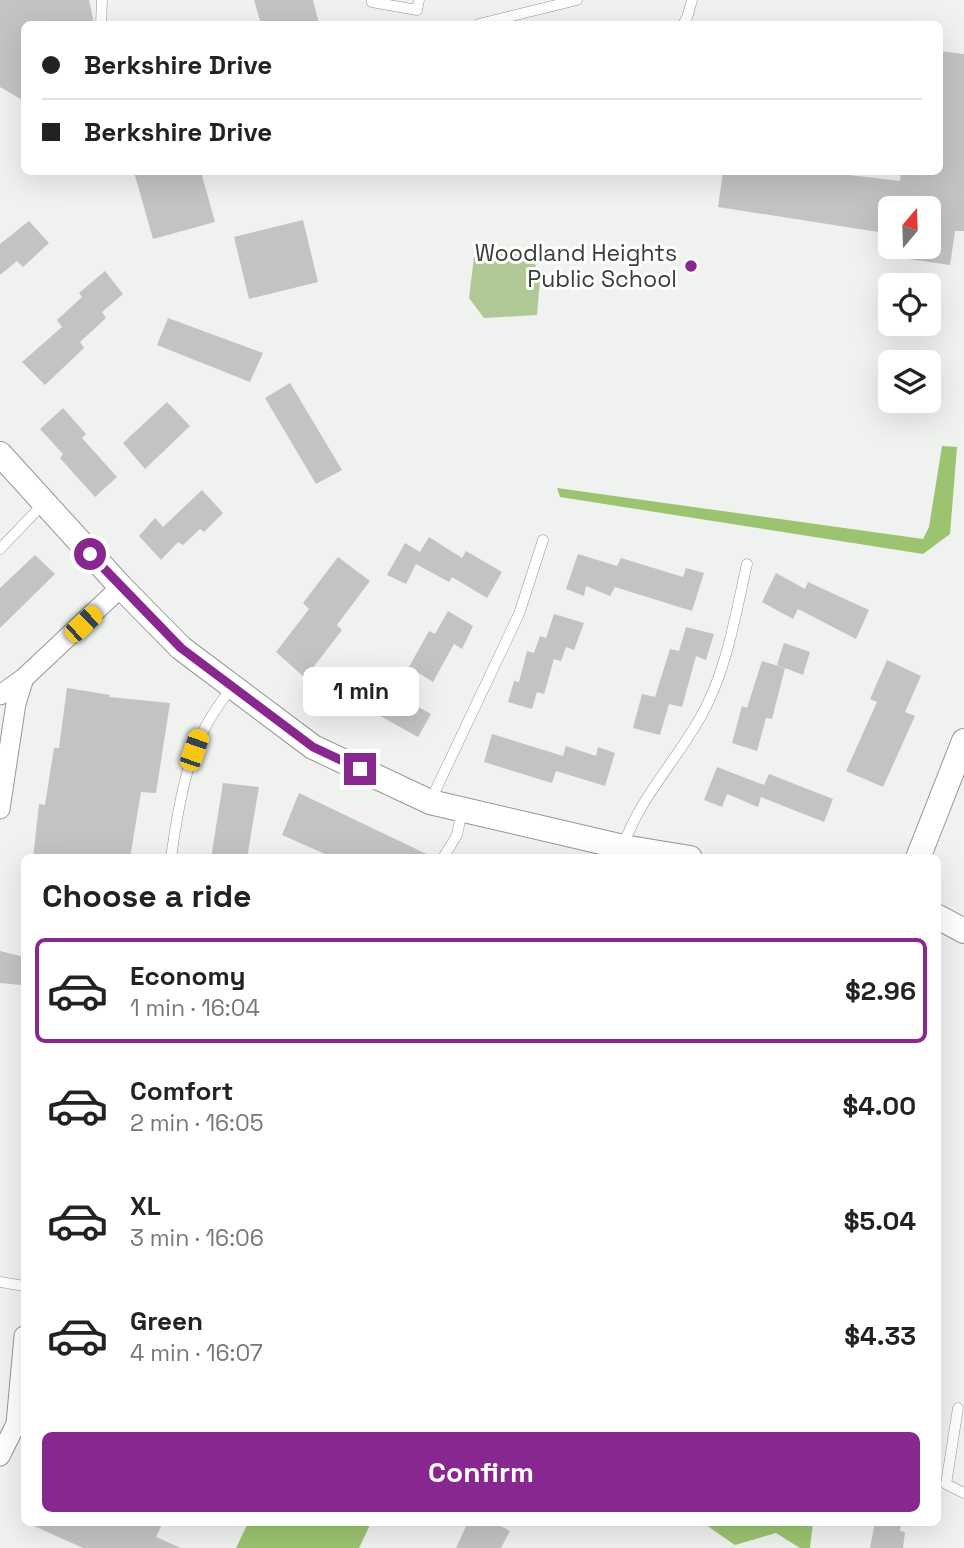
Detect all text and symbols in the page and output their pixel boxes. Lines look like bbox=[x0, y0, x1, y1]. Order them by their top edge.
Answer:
text: Berkshire Drive bbox=[84, 48, 272, 82]
text: Berkshire Drive bbox=[84, 115, 272, 149]
north arrow bbox=[878, 196, 942, 259]
map controls bbox=[878, 196, 941, 413]
place label: Woodland Heights Public School bbox=[475, 238, 677, 294]
marker: Woodland Heights Public School bbox=[683, 258, 699, 274]
button: locate bbox=[878, 273, 941, 336]
button: layers bbox=[878, 350, 941, 413]
route start bbox=[74, 538, 106, 570]
car bbox=[61, 602, 106, 646]
callout: 1 min bbox=[302, 668, 418, 716]
text: 1 min bbox=[333, 676, 389, 706]
car bbox=[178, 727, 211, 773]
route end bbox=[344, 753, 376, 785]
text: Choose a ride bbox=[42, 876, 252, 916]
icon: car bbox=[46, 959, 109, 1022]
text: Economy bbox=[130, 959, 246, 993]
text: $2.96 bbox=[845, 974, 916, 1008]
text: 1 min · 16:04 bbox=[130, 993, 260, 1023]
icon: car bbox=[46, 1074, 109, 1137]
text: Comfort bbox=[130, 1074, 233, 1108]
text: $4.00 bbox=[843, 1089, 916, 1123]
text: 2 min · 16:05 bbox=[130, 1108, 263, 1138]
icon: car bbox=[46, 1189, 109, 1252]
text: XL bbox=[130, 1189, 161, 1223]
text: $5.04 bbox=[844, 1204, 916, 1238]
text: 3 min · 16:06 bbox=[130, 1223, 264, 1253]
icon: car bbox=[46, 1304, 109, 1367]
text: Green bbox=[130, 1304, 203, 1338]
text: $4.33 bbox=[844, 1319, 916, 1353]
text: 4 min · 16:07 bbox=[130, 1338, 263, 1368]
button: Confirm bbox=[42, 1432, 920, 1512]

